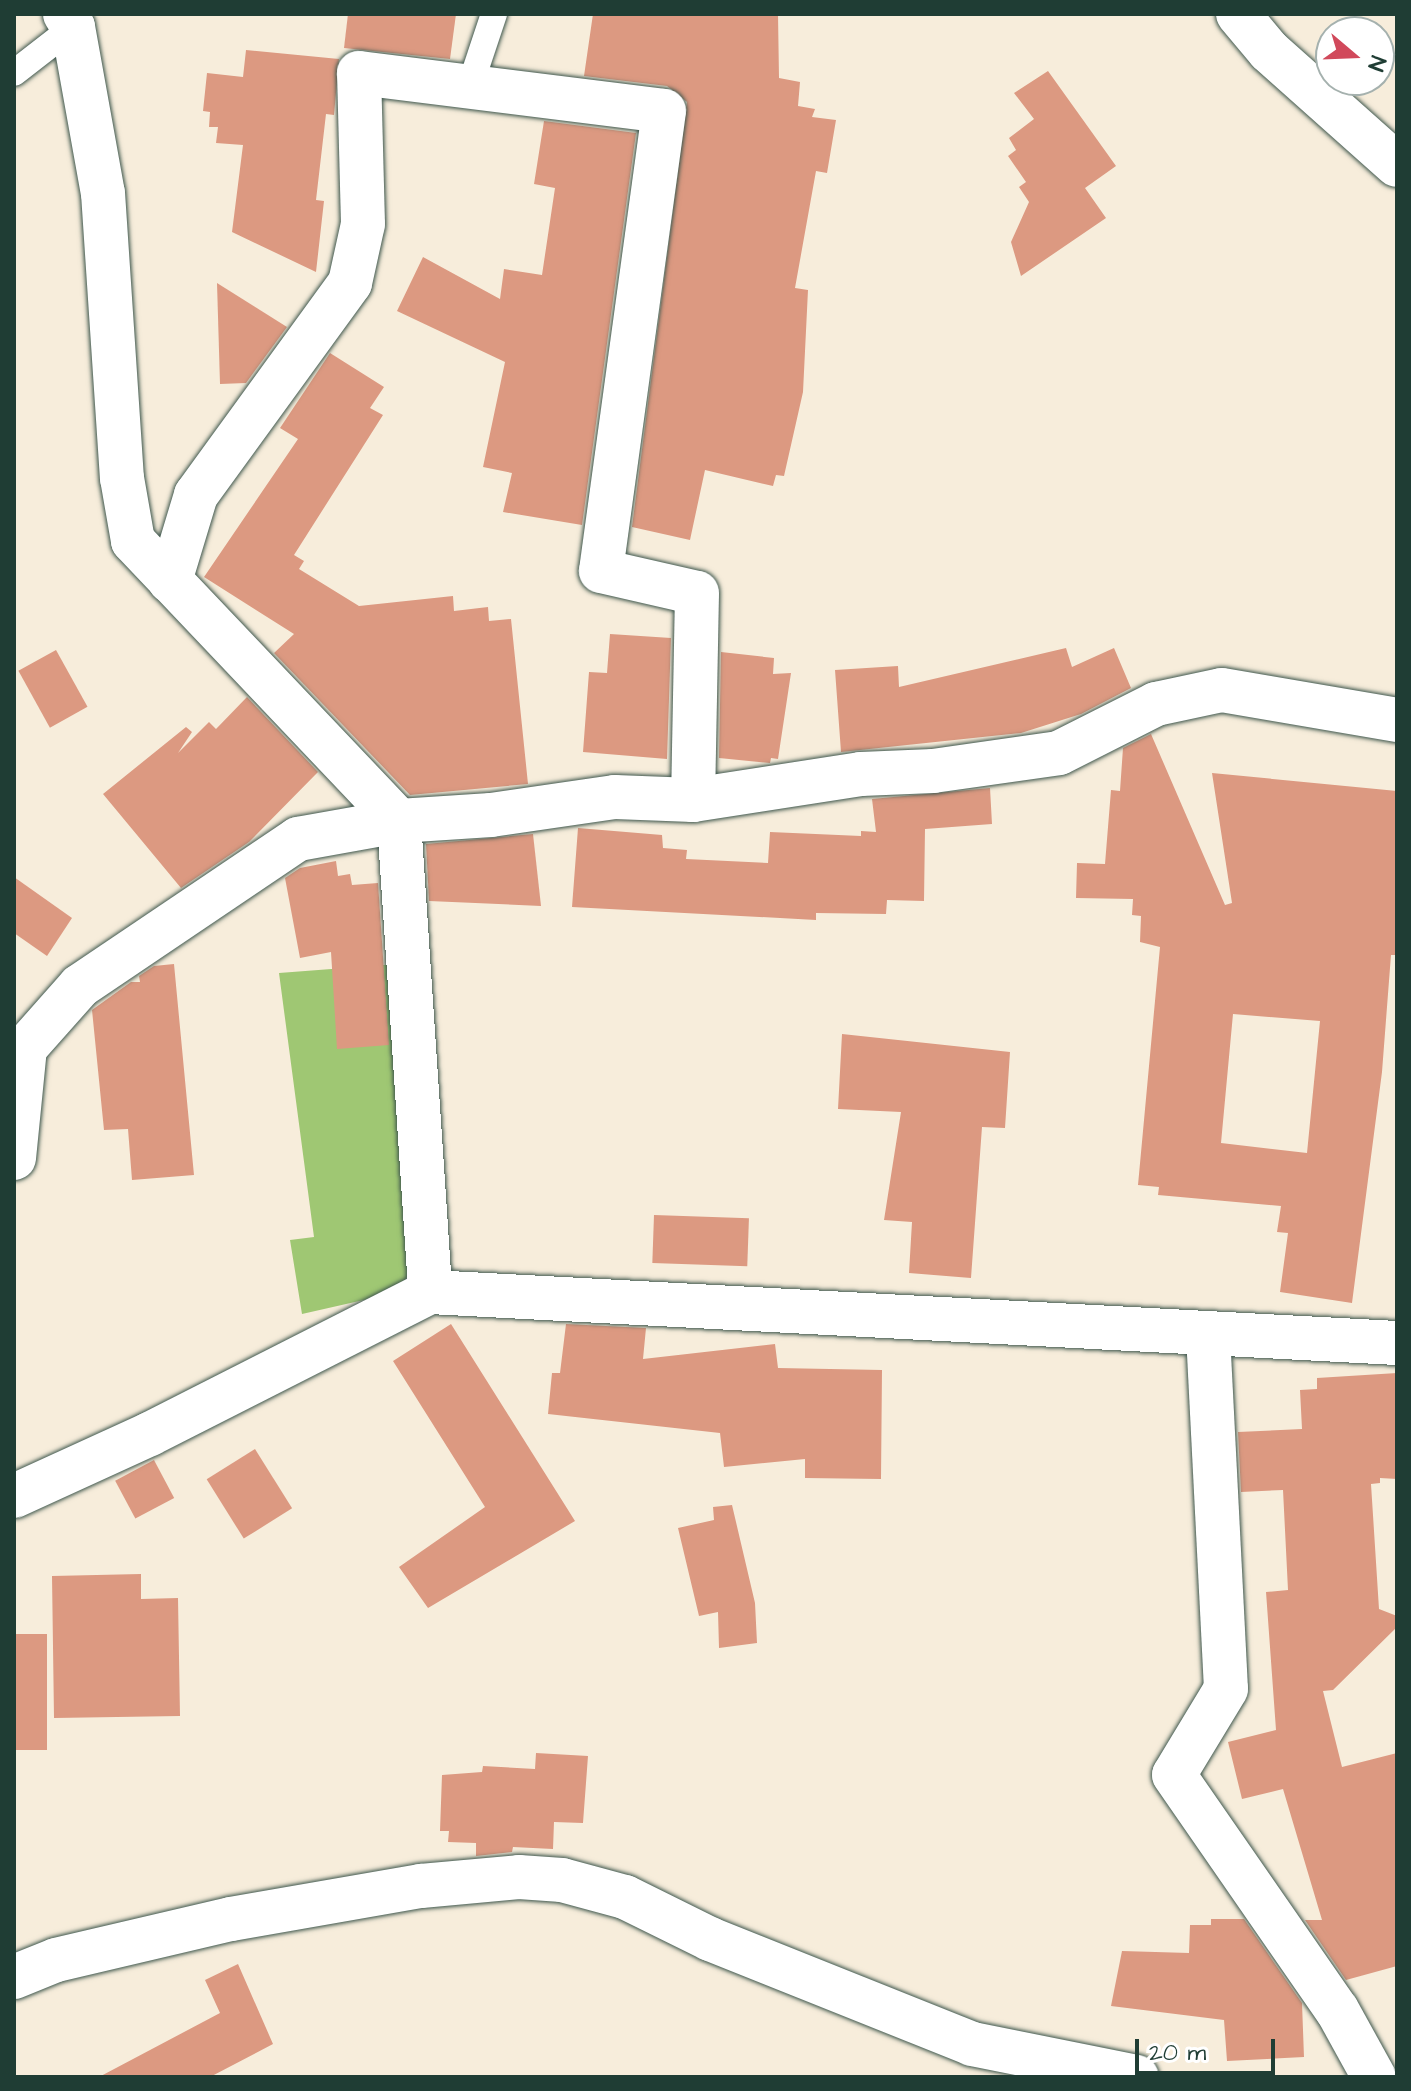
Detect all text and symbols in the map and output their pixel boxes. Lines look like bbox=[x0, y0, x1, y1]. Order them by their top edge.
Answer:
north arrow bbox=[1315, 16, 1395, 96]
text: N bbox=[1359, 52, 1393, 75]
scale bar bbox=[1139, 2023, 1279, 2073]
text: 20 m bbox=[1149, 2036, 1206, 2070]

